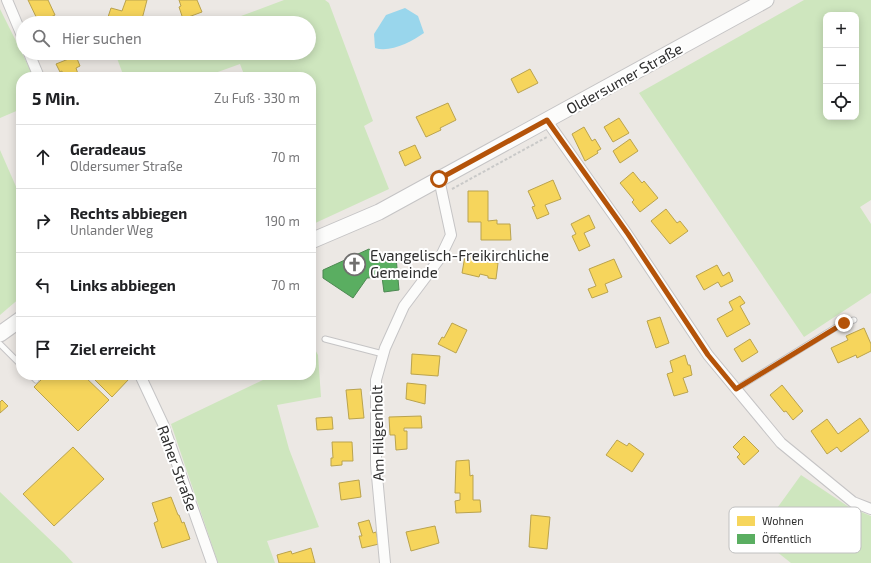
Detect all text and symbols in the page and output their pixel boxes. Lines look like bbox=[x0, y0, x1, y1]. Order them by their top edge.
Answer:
map controls bbox=[823, 12, 859, 120]
button: + bbox=[823, 12, 859, 48]
search box bbox=[16, 16, 316, 60]
icon: search bbox=[30, 27, 52, 49]
text: Hier suchen bbox=[62, 29, 142, 47]
street label: Oldersumer Straße bbox=[563, 39, 685, 117]
button: − bbox=[823, 48, 859, 84]
button: locate bbox=[823, 84, 859, 120]
text: 5 Min. bbox=[32, 88, 80, 108]
text: Zu Fuß · 330 m bbox=[214, 90, 300, 106]
text: Geradeaus bbox=[70, 140, 146, 158]
icon: ahead bbox=[32, 146, 54, 168]
text: 70 m bbox=[271, 149, 300, 165]
text: Oldersumer Straße bbox=[70, 158, 183, 174]
route start bbox=[430, 170, 448, 188]
text: Rechts abbiegen bbox=[70, 204, 187, 222]
icon: right bbox=[32, 210, 54, 232]
text: 190 m bbox=[265, 213, 300, 229]
text: Unlander Weg bbox=[70, 222, 153, 238]
place label: Evangelisch-Freikirchliche Gemeinde bbox=[370, 246, 549, 281]
church icon: Evangelisch-Freikirchliche Gemeinde bbox=[342, 251, 368, 277]
icon: left bbox=[32, 274, 54, 296]
text: Links abbiegen bbox=[70, 276, 176, 294]
text: 70 m bbox=[271, 277, 300, 293]
route end bbox=[835, 314, 853, 332]
icon: arrive bbox=[32, 338, 54, 360]
text: Ziel erreicht bbox=[70, 340, 156, 358]
street label: Am Hilgenholt bbox=[367, 384, 387, 481]
street label: Raher Straße bbox=[154, 423, 202, 513]
legend bbox=[729, 507, 861, 553]
text: Wohnen bbox=[762, 514, 804, 527]
text: Öffentlich bbox=[762, 531, 811, 545]

